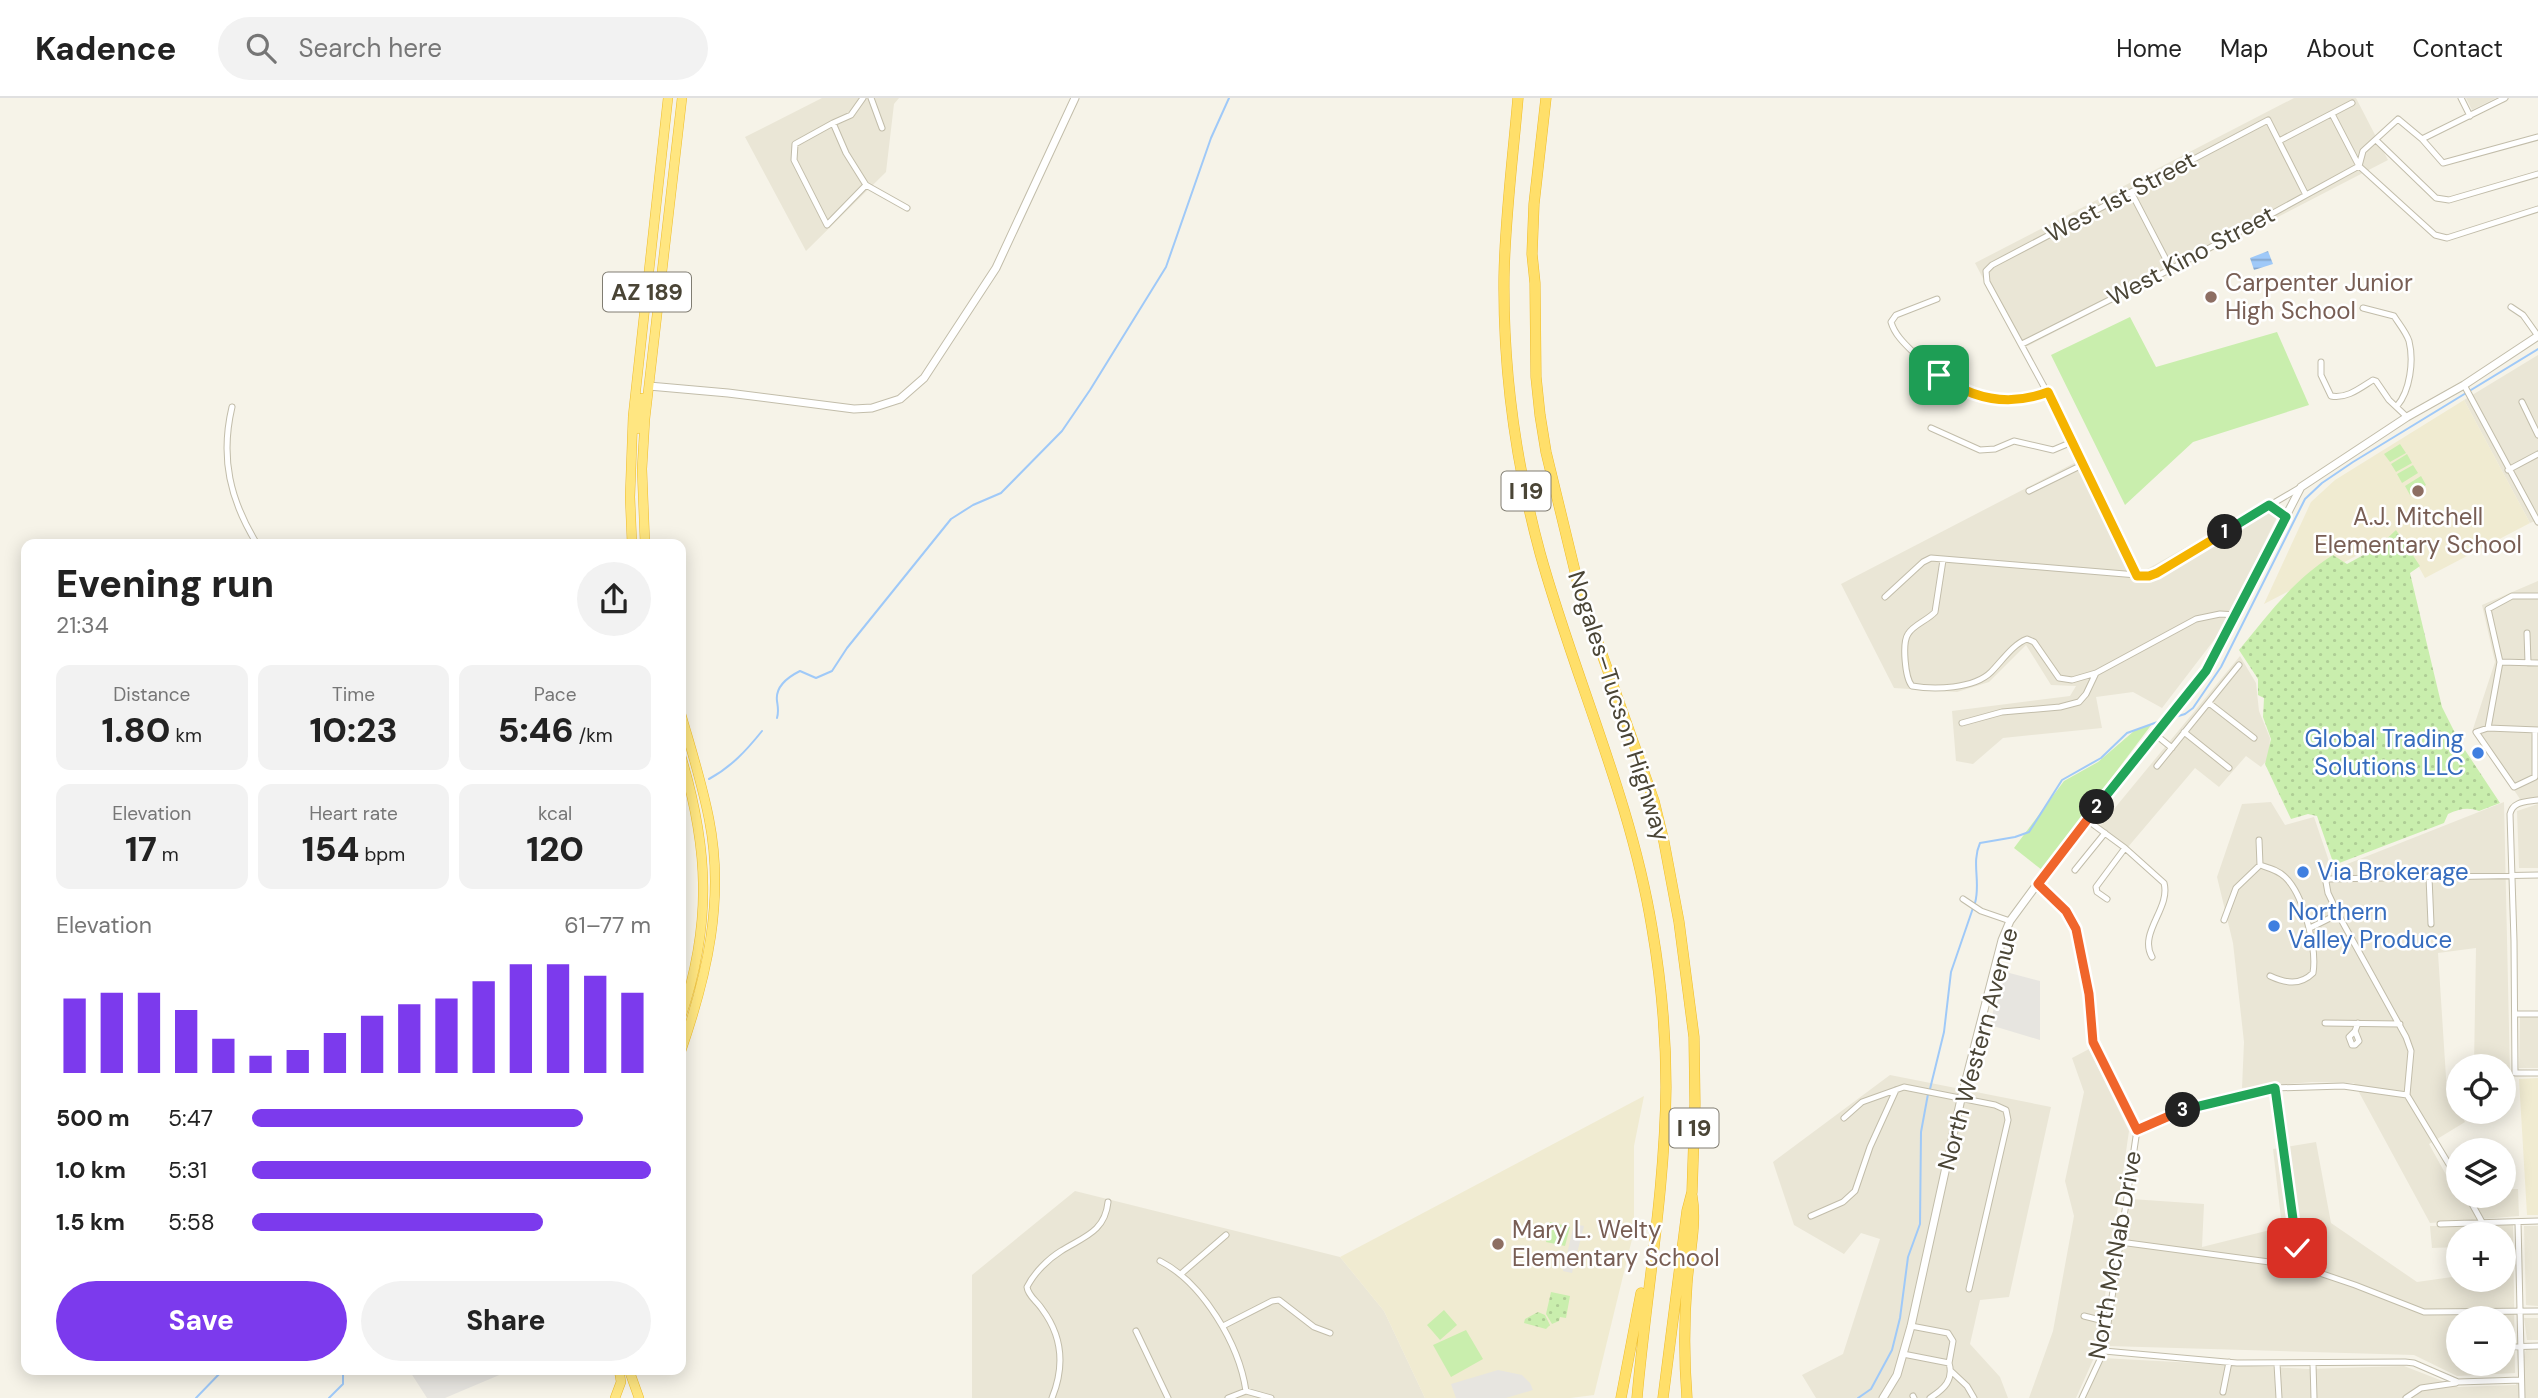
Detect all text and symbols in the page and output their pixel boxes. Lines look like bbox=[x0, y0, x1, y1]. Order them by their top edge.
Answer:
search box bbox=[218, 17, 708, 80]
text: Kadence bbox=[35, 27, 176, 70]
icon: search bbox=[242, 29, 280, 67]
text: Search here bbox=[298, 31, 442, 65]
text: Home bbox=[2116, 33, 2182, 64]
text: Map bbox=[2220, 33, 2268, 64]
text: About bbox=[2306, 33, 2375, 64]
text: Contact bbox=[2413, 33, 2503, 64]
street label: West 1st Street bbox=[2040, 144, 2201, 249]
street label: West Kino Street bbox=[2102, 198, 2280, 313]
place label: Carpenter Junior High School bbox=[2225, 267, 2413, 326]
road number: AZ 189 bbox=[603, 272, 691, 312]
marker: Carpenter Junior High School bbox=[2203, 289, 2219, 305]
pin bbox=[1909, 345, 1969, 405]
icon: arrive bbox=[1920, 356, 1958, 394]
road number: I 19 bbox=[1502, 472, 1550, 510]
marker: A.J. Mitchell Elementary School bbox=[2410, 483, 2426, 499]
place label: A.J. Mitchell Elementary School bbox=[2314, 501, 2522, 560]
pin: 1 bbox=[2208, 514, 2242, 550]
text: 1 bbox=[2221, 519, 2228, 544]
text: Evening run bbox=[56, 559, 274, 609]
button: share bbox=[577, 562, 651, 636]
street label: Nogales–Tucson Highway bbox=[1561, 567, 1678, 845]
text: 21:34 bbox=[56, 610, 109, 640]
text: Distance bbox=[113, 682, 190, 707]
text: Time bbox=[332, 682, 375, 707]
text: Pace bbox=[534, 682, 576, 707]
text: 1.80 bbox=[102, 707, 170, 753]
text: 10:23 bbox=[309, 707, 398, 753]
text: 5:46 bbox=[498, 707, 574, 753]
text: km bbox=[170, 723, 202, 748]
text: /km bbox=[574, 723, 613, 748]
place label: Global Trading Solutions LLC bbox=[2304, 723, 2464, 782]
marker: Global Trading Solutions LLC bbox=[2470, 745, 2486, 761]
pin: 2 bbox=[2080, 790, 2114, 824]
text: 2 bbox=[2091, 794, 2102, 819]
text: Elevation bbox=[112, 801, 191, 826]
text: Heart rate bbox=[309, 801, 398, 826]
text: kcal bbox=[538, 801, 572, 826]
text: 17 bbox=[125, 826, 157, 872]
text: 154 bbox=[302, 826, 359, 872]
text: 120 bbox=[526, 826, 584, 872]
text: m bbox=[157, 842, 179, 867]
text: bpm bbox=[359, 842, 405, 867]
place label: Via Brokerage bbox=[2317, 856, 2469, 887]
marker: Via Brokerage bbox=[2295, 864, 2311, 880]
place label: Northern Valley Produce bbox=[2288, 896, 2452, 955]
text: Elevation bbox=[56, 910, 152, 940]
text: 61–77 m bbox=[564, 910, 651, 940]
marker: Northern Valley Produce bbox=[2266, 918, 2282, 934]
street label: North Western Avenue bbox=[1930, 924, 2025, 1174]
map controls bbox=[2446, 1054, 2516, 1376]
button: locate bbox=[2446, 1054, 2516, 1124]
pin: 3 bbox=[2166, 1093, 2200, 1128]
text: 3 bbox=[2177, 1097, 2188, 1122]
text: 500 m bbox=[56, 1103, 130, 1133]
text: 5:47 bbox=[168, 1103, 213, 1133]
road number: I 19 bbox=[1670, 1108, 1718, 1148]
button: layers bbox=[2446, 1138, 2516, 1208]
street label: North McNab Drive bbox=[2081, 1148, 2148, 1362]
text: 1.0 km bbox=[56, 1155, 126, 1185]
text: 5:31 bbox=[168, 1155, 207, 1185]
text: 1.5 km bbox=[56, 1207, 125, 1237]
text: 5:58 bbox=[168, 1207, 215, 1237]
place label: Mary L. Welty Elementary School bbox=[1512, 1214, 1720, 1273]
pin bbox=[2267, 1218, 2327, 1278]
button: + bbox=[2446, 1222, 2516, 1292]
icon: check bbox=[2278, 1229, 2316, 1267]
marker: Mary L. Welty Elementary School bbox=[1490, 1236, 1506, 1252]
button: Save bbox=[56, 1281, 347, 1361]
button: Share bbox=[361, 1281, 651, 1361]
button: − bbox=[2446, 1306, 2516, 1376]

